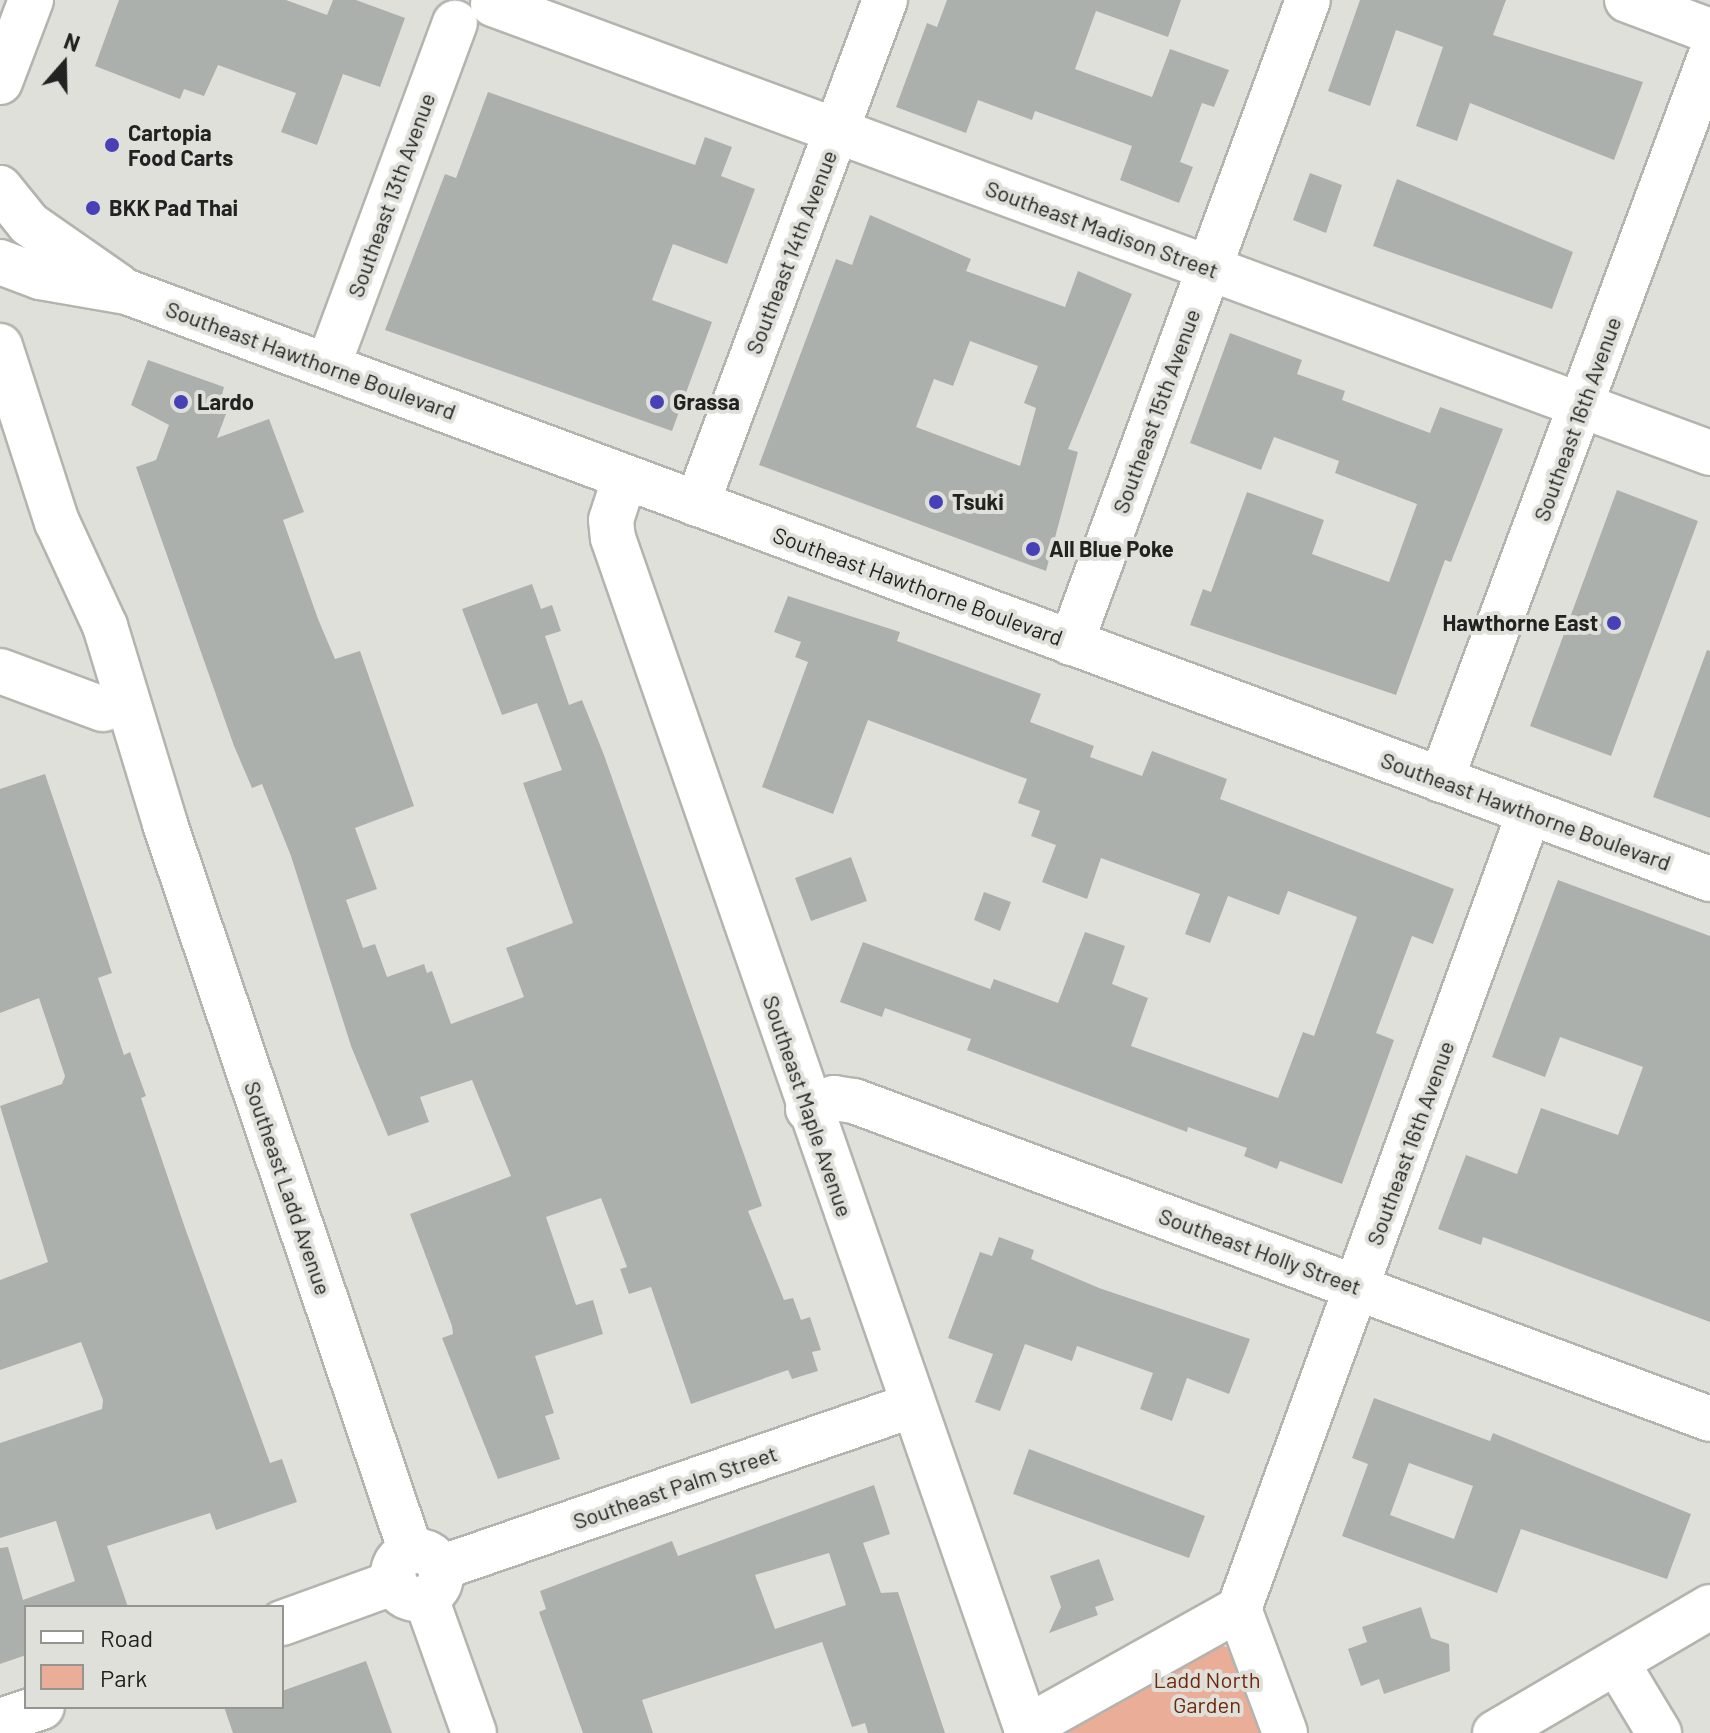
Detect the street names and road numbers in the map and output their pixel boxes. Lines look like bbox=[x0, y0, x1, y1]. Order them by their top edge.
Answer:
street label: Southeast 13th Avenue bbox=[342, 89, 440, 301]
street label: Southeast 14th Avenue bbox=[740, 146, 842, 358]
street label: Southeast Madison Street bbox=[982, 175, 1222, 283]
street label: Southeast Hawthorne Boulevard bbox=[162, 295, 460, 425]
street label: Southeast 15th Avenue bbox=[1107, 305, 1205, 517]
street label: Southeast 16th Avenue bbox=[1528, 313, 1626, 525]
street label: Southeast Hawthorne Boulevard bbox=[769, 521, 1067, 651]
street label: Southeast Hawthorne Boulevard bbox=[1377, 746, 1675, 876]
street label: Southeast Maple Avenue bbox=[758, 992, 858, 1220]
street label: Southeast 16th Avenue bbox=[1361, 1037, 1459, 1249]
street label: Southeast Ladd Avenue bbox=[239, 1078, 337, 1298]
street label: Southeast Holly Street bbox=[1155, 1202, 1365, 1300]
street label: Southeast Palm Street bbox=[569, 1440, 781, 1534]

